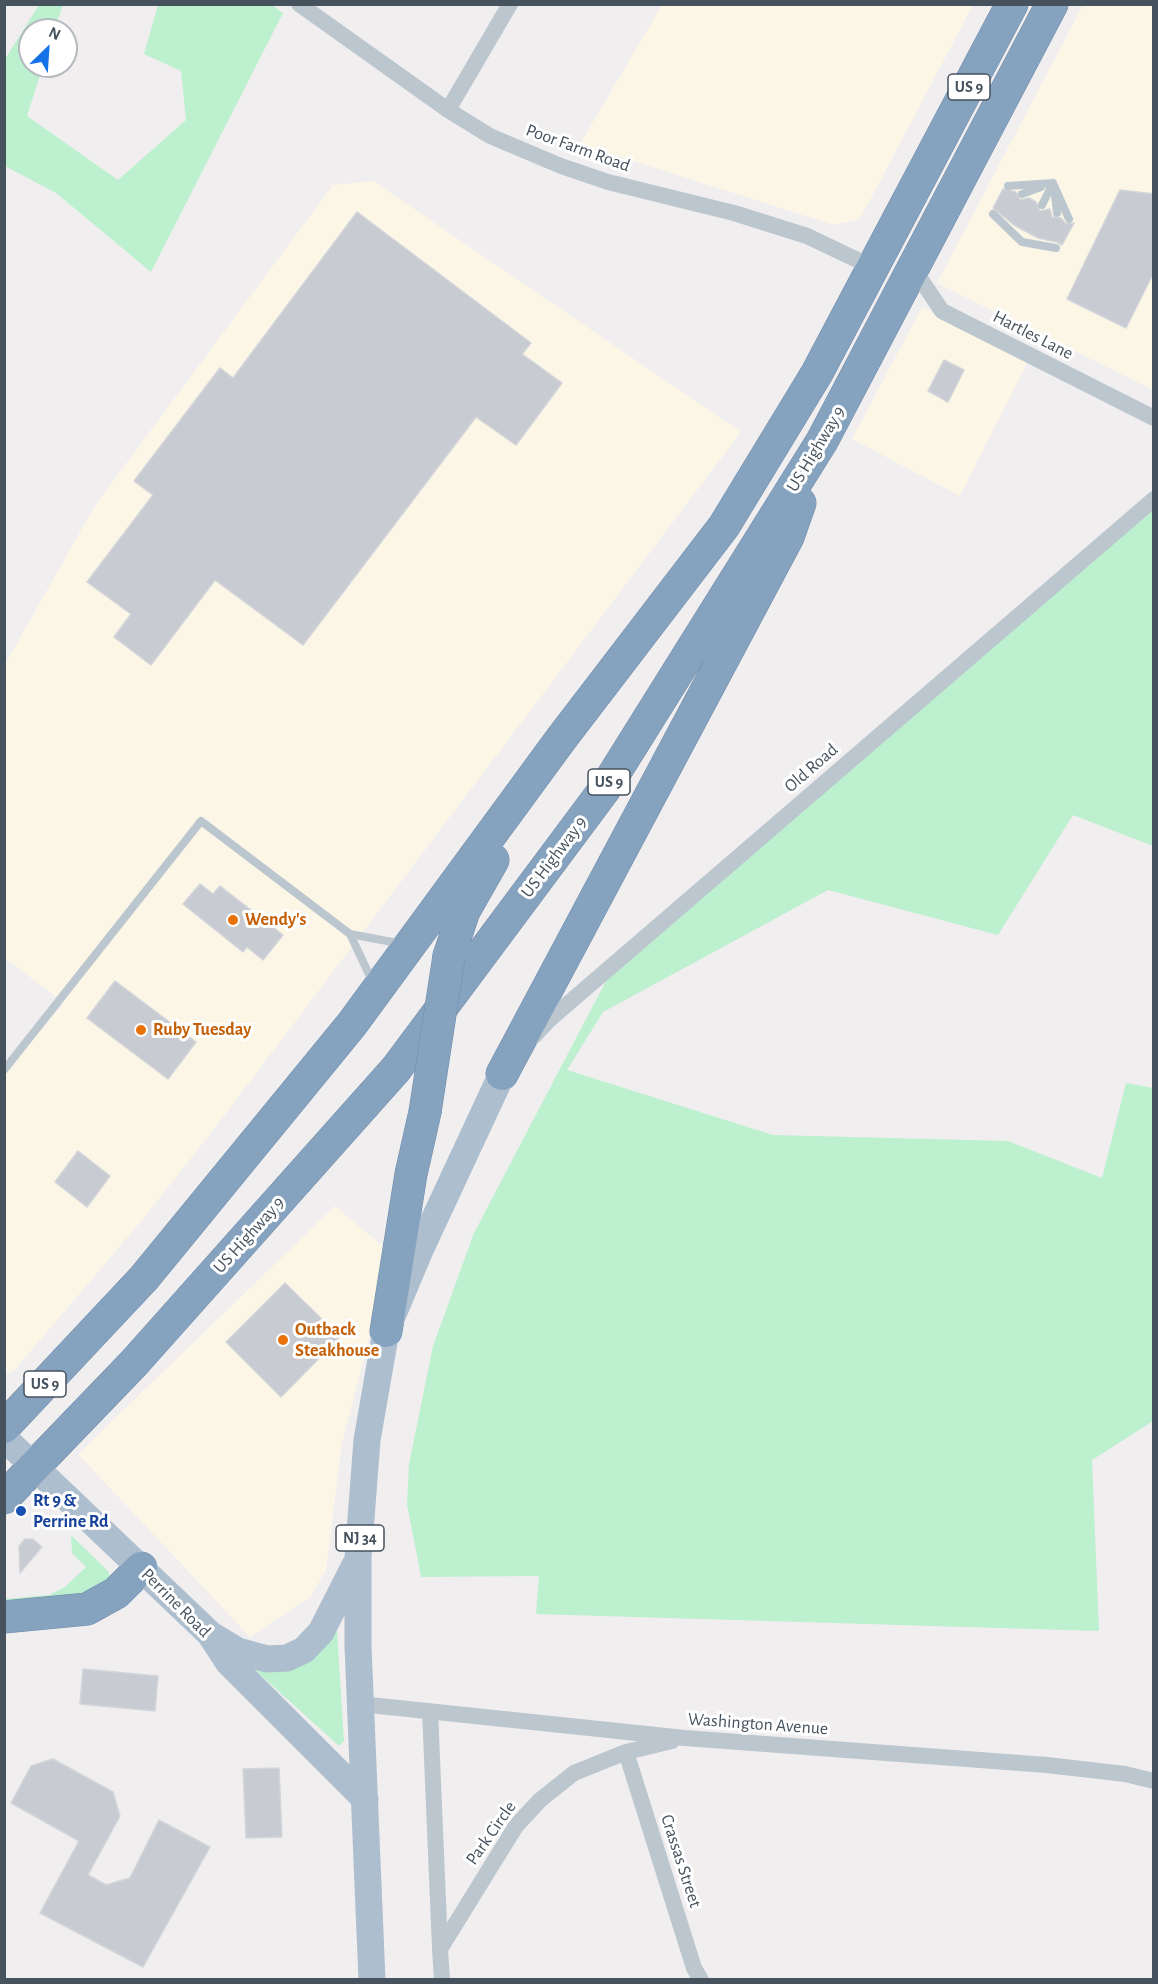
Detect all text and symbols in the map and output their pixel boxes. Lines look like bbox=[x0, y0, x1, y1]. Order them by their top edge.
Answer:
north arrow bbox=[18, 18, 78, 78]
text: N bbox=[46, 24, 63, 43]
road number: US 9 bbox=[948, 74, 990, 100]
street label: Poor Farm Road bbox=[523, 119, 633, 177]
street label: Hartles Lane bbox=[989, 306, 1077, 364]
street label: US Highway 9 bbox=[782, 402, 850, 496]
street label: Old Road bbox=[780, 739, 842, 797]
road number: US 9 bbox=[588, 769, 630, 795]
street label: US Highway 9 bbox=[516, 812, 592, 902]
place label: Wendy's bbox=[245, 909, 306, 931]
marker: Wendy's bbox=[226, 913, 240, 927]
place label: Ruby Tuesday bbox=[153, 1019, 251, 1041]
marker: Ruby Tuesday bbox=[134, 1023, 148, 1037]
street label: US Highway 9 bbox=[209, 1192, 289, 1278]
place label: Outback Steakhouse bbox=[295, 1319, 379, 1362]
marker: Outback Steakhouse bbox=[276, 1333, 290, 1347]
road number: US 9 bbox=[24, 1371, 66, 1397]
place label: Rt 9 & Perrine Rd bbox=[33, 1490, 108, 1532]
marker: Rt 9 & Perrine Rd bbox=[14, 1504, 28, 1518]
road number: NJ 34 bbox=[336, 1525, 384, 1551]
street label: Perrine Road bbox=[137, 1564, 215, 1642]
street label: Washington Avenue bbox=[687, 1708, 829, 1740]
street label: Park Circle bbox=[461, 1797, 521, 1869]
street label: Crassas Street bbox=[656, 1812, 706, 1910]

